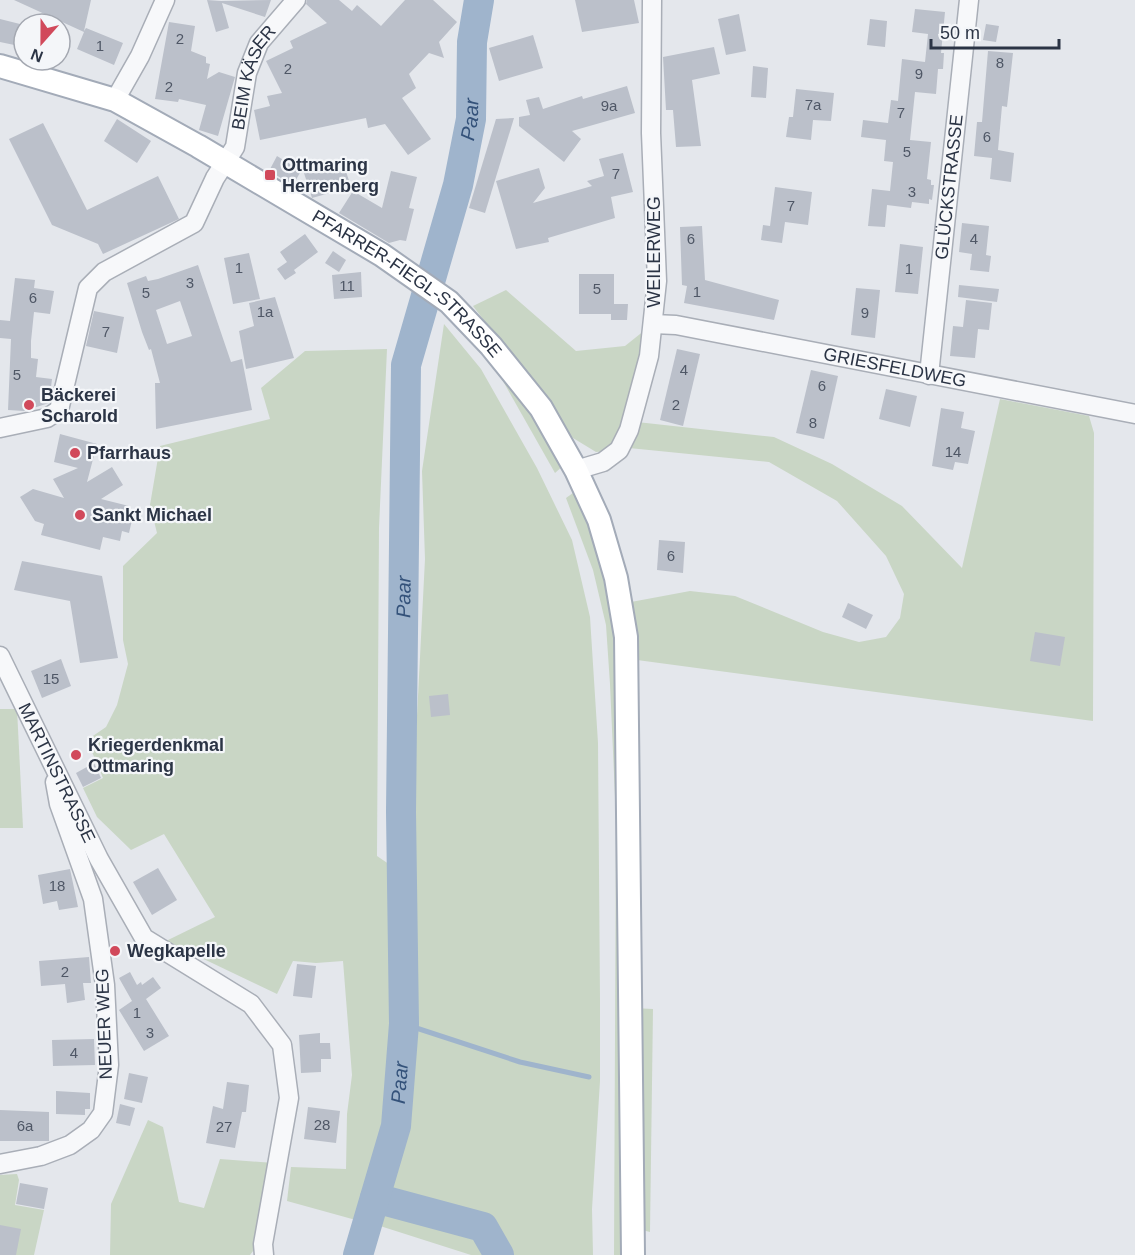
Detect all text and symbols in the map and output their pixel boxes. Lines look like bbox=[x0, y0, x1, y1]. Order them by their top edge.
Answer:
north arrow bbox=[12, 12, 72, 72]
scale bar bbox=[931, 12, 1058, 50]
street label: BEIM KÄSER bbox=[228, 21, 280, 131]
text: 50 m bbox=[940, 23, 980, 43]
house number: 2 bbox=[176, 30, 184, 47]
house number: 1 bbox=[96, 37, 104, 54]
text: N bbox=[28, 46, 45, 66]
house number: 8 bbox=[996, 54, 1004, 71]
house number: 2 bbox=[284, 60, 292, 77]
house number: 9 bbox=[915, 65, 923, 82]
house number: 2 bbox=[165, 78, 173, 95]
house number: 7a bbox=[805, 96, 822, 113]
water label: Paar bbox=[456, 97, 482, 142]
house number: 9a bbox=[601, 97, 618, 114]
house number: 7 bbox=[897, 104, 905, 121]
street label: GLÜCKSTRASSE bbox=[931, 113, 967, 261]
house number: 6 bbox=[983, 128, 991, 145]
house number: 5 bbox=[903, 143, 911, 160]
place label: Ottmaring Herrenberg bbox=[282, 155, 379, 196]
house number: 7 bbox=[612, 165, 620, 182]
marker: Ottmaring Herrenberg bbox=[263, 168, 277, 182]
house number: 3 bbox=[908, 183, 916, 200]
street label: WEILERWEG bbox=[644, 196, 664, 308]
house number: 7 bbox=[787, 197, 795, 214]
street label: PFARRER-FIEGL-STRASSE bbox=[309, 206, 506, 361]
house number: 6 bbox=[687, 230, 695, 247]
house number: 4 bbox=[970, 230, 978, 247]
house number: 1 bbox=[235, 259, 243, 276]
house number: 1 bbox=[905, 260, 913, 277]
house number: 3 bbox=[186, 274, 194, 291]
house number: 11 bbox=[339, 277, 355, 294]
house number: 5 bbox=[593, 280, 601, 297]
house number: 1 bbox=[693, 283, 701, 300]
house number: 5 bbox=[142, 284, 150, 301]
house number: 6 bbox=[29, 289, 37, 306]
house number: 1a bbox=[257, 303, 274, 320]
house number: 9 bbox=[861, 304, 869, 321]
house number: 7 bbox=[102, 323, 110, 340]
street label: GRIESFELDWEG bbox=[822, 344, 968, 391]
house number: 4 bbox=[680, 361, 688, 378]
house number: 5 bbox=[13, 366, 21, 383]
house number: 6 bbox=[818, 377, 826, 394]
place label: Bäckerei Scharold bbox=[41, 385, 118, 426]
house number: 2 bbox=[672, 396, 680, 413]
marker: Bäckerei Scharold bbox=[22, 398, 36, 412]
house number: 8 bbox=[809, 414, 817, 431]
place label: Pfarrhaus bbox=[87, 443, 171, 463]
house number: 14 bbox=[945, 443, 961, 460]
marker: Pfarrhaus bbox=[68, 446, 82, 460]
place label: Sankt Michael bbox=[92, 505, 212, 525]
marker: Sankt Michael bbox=[73, 508, 87, 522]
house number: 6 bbox=[667, 547, 675, 564]
water label: Paar bbox=[392, 574, 415, 618]
house number: 15 bbox=[43, 670, 59, 687]
street label: MARTINSTRASSE bbox=[15, 700, 99, 846]
place label: Kriegerdenkmal Ottmaring bbox=[88, 735, 224, 776]
marker: Kriegerdenkmal Ottmaring bbox=[69, 748, 83, 762]
house number: 18 bbox=[49, 877, 65, 894]
place label: Wegkapelle bbox=[127, 941, 226, 961]
marker: Wegkapelle bbox=[108, 944, 122, 958]
house number: 2 bbox=[61, 963, 69, 980]
street label: NEUER WEG bbox=[92, 968, 116, 1080]
house number: 1 bbox=[133, 1004, 141, 1021]
house number: 3 bbox=[146, 1024, 154, 1041]
house number: 4 bbox=[70, 1044, 78, 1061]
water label: Paar bbox=[387, 1059, 412, 1105]
house number: 28 bbox=[314, 1116, 330, 1133]
house number: 6a bbox=[17, 1117, 34, 1134]
house number: 27 bbox=[216, 1118, 232, 1135]

